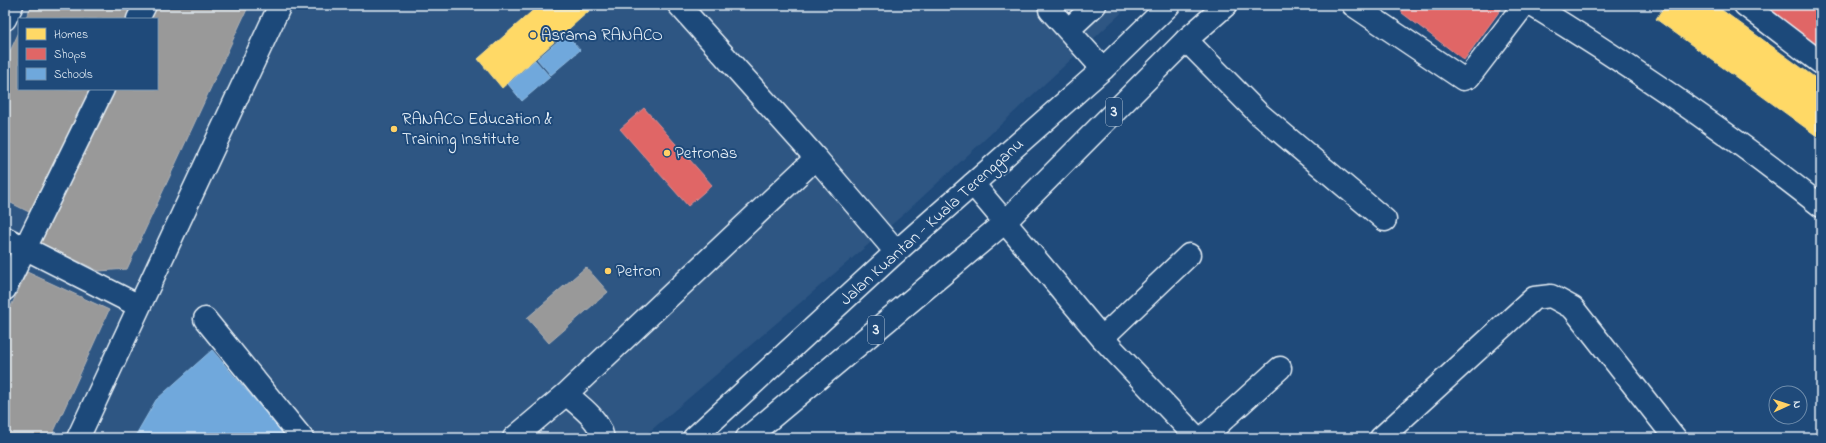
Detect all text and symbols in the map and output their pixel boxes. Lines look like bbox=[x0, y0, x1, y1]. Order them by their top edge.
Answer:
legend bbox=[18, 18, 158, 90]
place label: Asrama RANACO bbox=[541, 23, 663, 48]
text: Homes bbox=[54, 26, 88, 44]
marker: Asrama RANACO bbox=[528, 30, 538, 40]
text: Shops bbox=[54, 46, 86, 64]
text: Schools bbox=[54, 66, 93, 84]
road number: 3 bbox=[1106, 98, 1122, 126]
place label: RANACO Education & Training Institute bbox=[402, 107, 553, 154]
marker: RANACO Education & Training Institute bbox=[389, 124, 399, 134]
street label: Jalan Kuantan - Kuala Terengganu bbox=[834, 132, 1031, 313]
place label: Petronas bbox=[675, 141, 737, 166]
marker: Petronas bbox=[662, 148, 672, 158]
place label: Petron bbox=[616, 259, 661, 284]
marker: Petron bbox=[603, 266, 613, 276]
road number: 3 bbox=[868, 316, 884, 344]
north arrow bbox=[1768, 385, 1808, 425]
text: N bbox=[1789, 400, 1805, 409]

